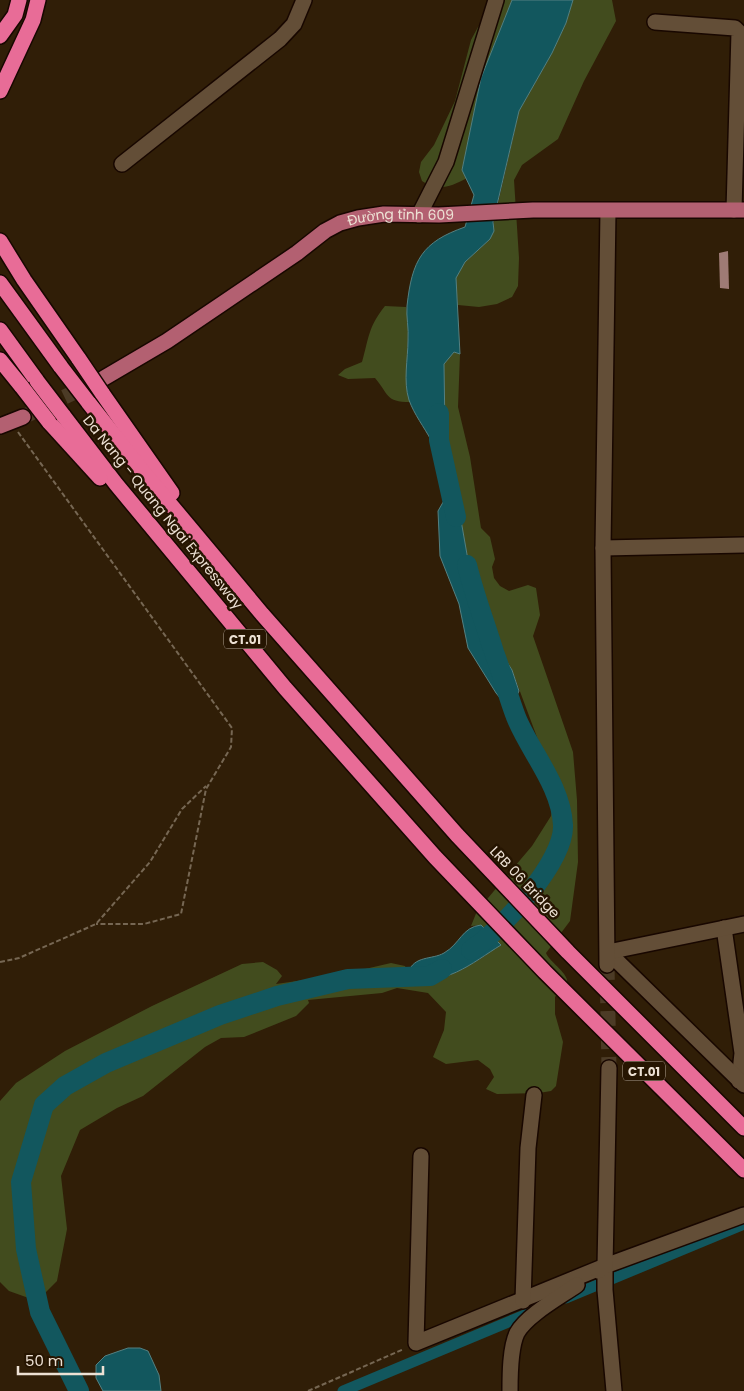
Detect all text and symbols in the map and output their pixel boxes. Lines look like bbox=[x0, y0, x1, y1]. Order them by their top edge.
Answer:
street label: Đường tỉnh 609 bbox=[345, 204, 455, 231]
street label: Da Nang - Quang Ngai Expressway bbox=[78, 411, 248, 613]
road number: CT.01 bbox=[224, 630, 266, 648]
street label: LRB 06 Bridge bbox=[485, 842, 565, 923]
road number: CT.01 bbox=[623, 1062, 665, 1080]
scale bar bbox=[18, 1344, 102, 1376]
text: 50 m bbox=[25, 1350, 63, 1371]

